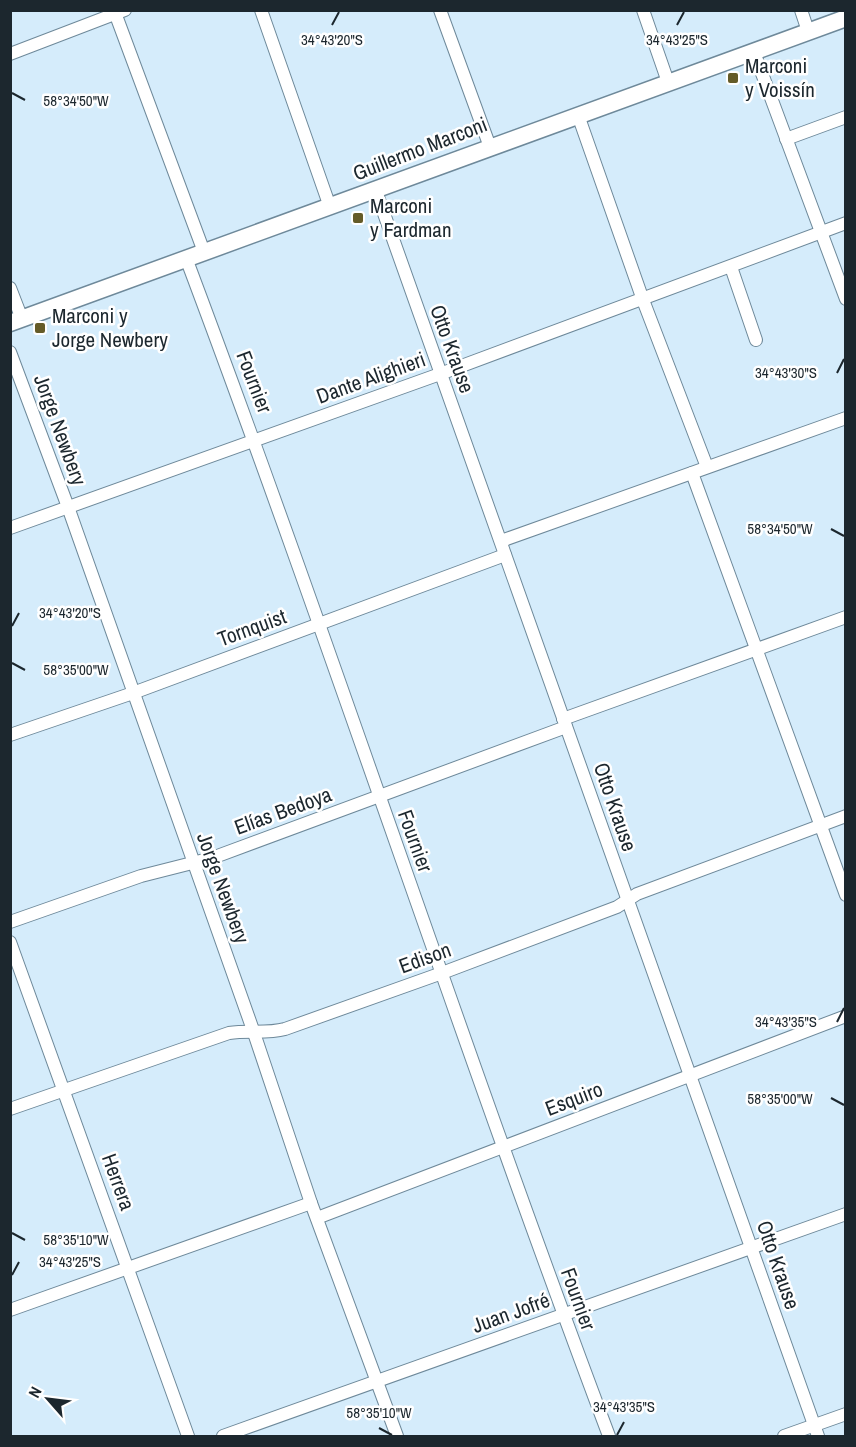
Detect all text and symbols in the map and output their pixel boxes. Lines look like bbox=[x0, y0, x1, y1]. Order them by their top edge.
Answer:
text: 34°43'20"S bbox=[301, 29, 363, 50]
text: 34°43'25"S bbox=[646, 29, 708, 50]
place label: Marconi y Voissín bbox=[745, 51, 815, 104]
marker: Marconi y Voissín bbox=[726, 71, 740, 85]
text: 58°34'50"W bbox=[43, 90, 109, 111]
street label: Guillermo Marconi bbox=[349, 110, 491, 187]
place label: Marconi y Fardman bbox=[370, 191, 451, 244]
marker: Marconi y Fardman bbox=[351, 211, 365, 225]
place label: Marconi y Jorge Newbery bbox=[52, 301, 168, 354]
street label: Otto Krause bbox=[423, 301, 482, 397]
marker: Marconi y Jorge Newbery bbox=[33, 321, 47, 335]
street label: Dante Alighieri bbox=[312, 344, 429, 411]
street label: Fournier bbox=[229, 347, 280, 417]
text: 34°43'30"S bbox=[755, 362, 817, 383]
street label: Jorge Newbery bbox=[27, 370, 94, 490]
text: 58°34'50"W bbox=[747, 518, 813, 539]
text: 34°43'20"S bbox=[39, 602, 101, 623]
street label: Tornquist bbox=[214, 602, 290, 653]
text: 58°35'00"W bbox=[43, 659, 109, 680]
street label: Otto Krause bbox=[587, 759, 644, 855]
street label: Elías Bedoya bbox=[230, 779, 336, 842]
street label: Fournier bbox=[391, 806, 440, 876]
street label: Jorge Newbery bbox=[190, 828, 257, 948]
street label: Edison bbox=[395, 935, 455, 980]
text: 34°43'35"S bbox=[755, 1011, 817, 1032]
street label: Esquiro bbox=[541, 1074, 607, 1123]
text: 58°35'00"W bbox=[747, 1088, 813, 1109]
street label: Herrera bbox=[95, 1149, 142, 1215]
street label: Otto Krause bbox=[750, 1217, 807, 1313]
text: 58°35'10"W bbox=[43, 1229, 109, 1250]
text: 34°43'25"S bbox=[39, 1251, 101, 1272]
street label: Fournier bbox=[554, 1264, 603, 1334]
street label: Juan Jofré bbox=[468, 1285, 554, 1340]
north arrow bbox=[18, 1369, 78, 1429]
text: N bbox=[23, 1383, 47, 1401]
text: 34°43'35"S bbox=[593, 1396, 655, 1417]
text: 58°35'10"W bbox=[346, 1402, 412, 1423]

